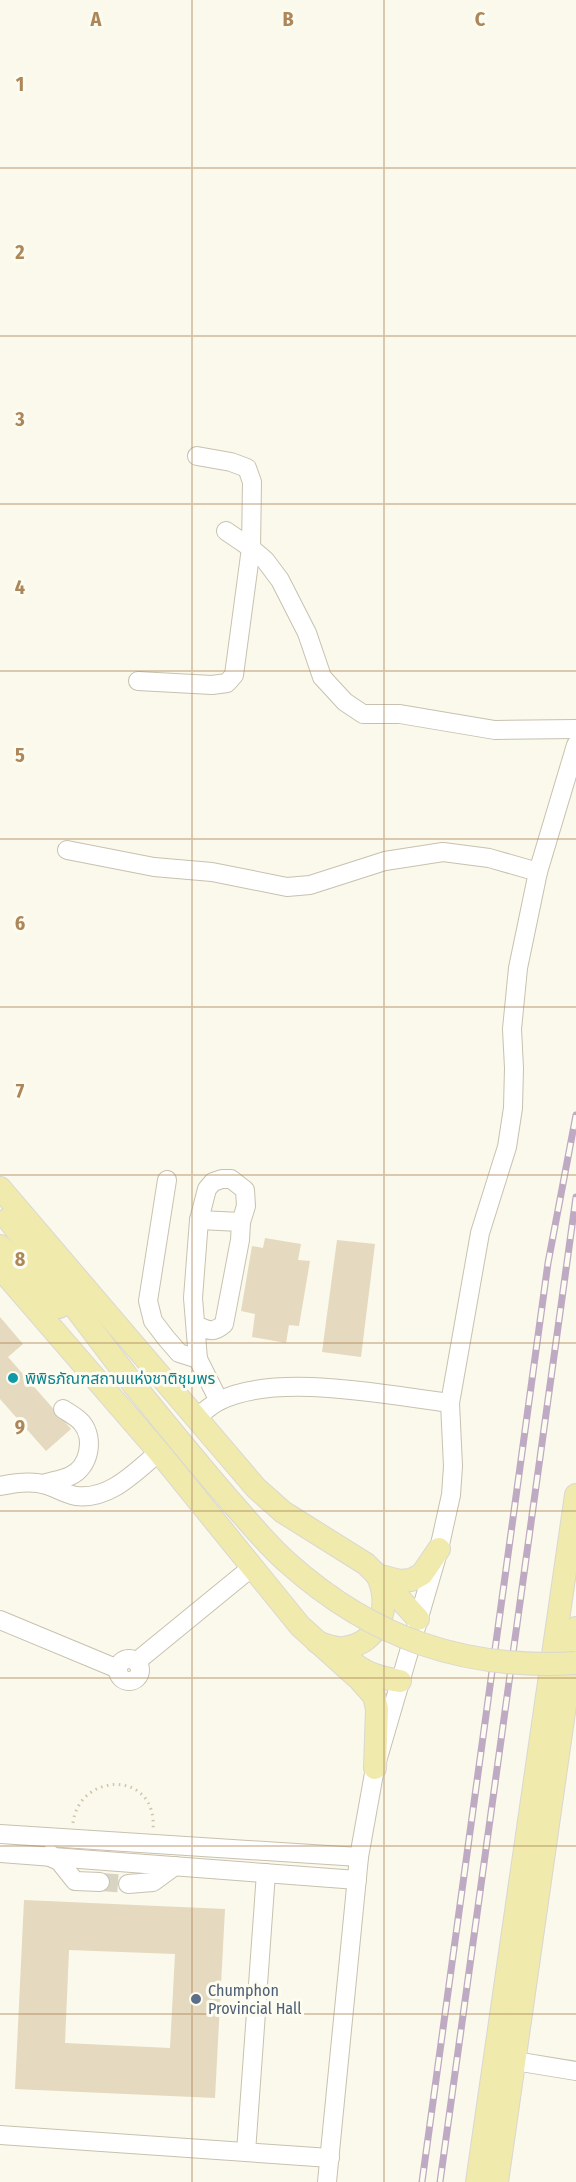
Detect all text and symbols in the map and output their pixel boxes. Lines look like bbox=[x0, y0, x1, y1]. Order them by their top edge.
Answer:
text: A bbox=[90, 7, 103, 31]
text: B bbox=[282, 7, 294, 31]
text: C bbox=[475, 7, 486, 31]
text: 1 bbox=[16, 72, 24, 96]
text: 2 bbox=[14, 240, 25, 264]
text: 3 bbox=[14, 407, 25, 431]
text: 4 bbox=[15, 575, 25, 599]
text: 5 bbox=[15, 743, 25, 767]
text: 6 bbox=[15, 911, 25, 935]
text: 7 bbox=[16, 1079, 25, 1103]
text: 8 bbox=[15, 1247, 26, 1271]
place label: พิพิธภัณฑสถานแห่งชาติชุมพร bbox=[25, 1369, 216, 1388]
marker: พิพิธภัณฑสถานแห่งชาติชุมพร bbox=[6, 1371, 20, 1385]
text: 9 bbox=[15, 1415, 25, 1439]
place label: Chumphon Provincial Hall bbox=[208, 1981, 302, 2018]
marker: Chumphon Provincial Hall bbox=[189, 1992, 203, 2006]

